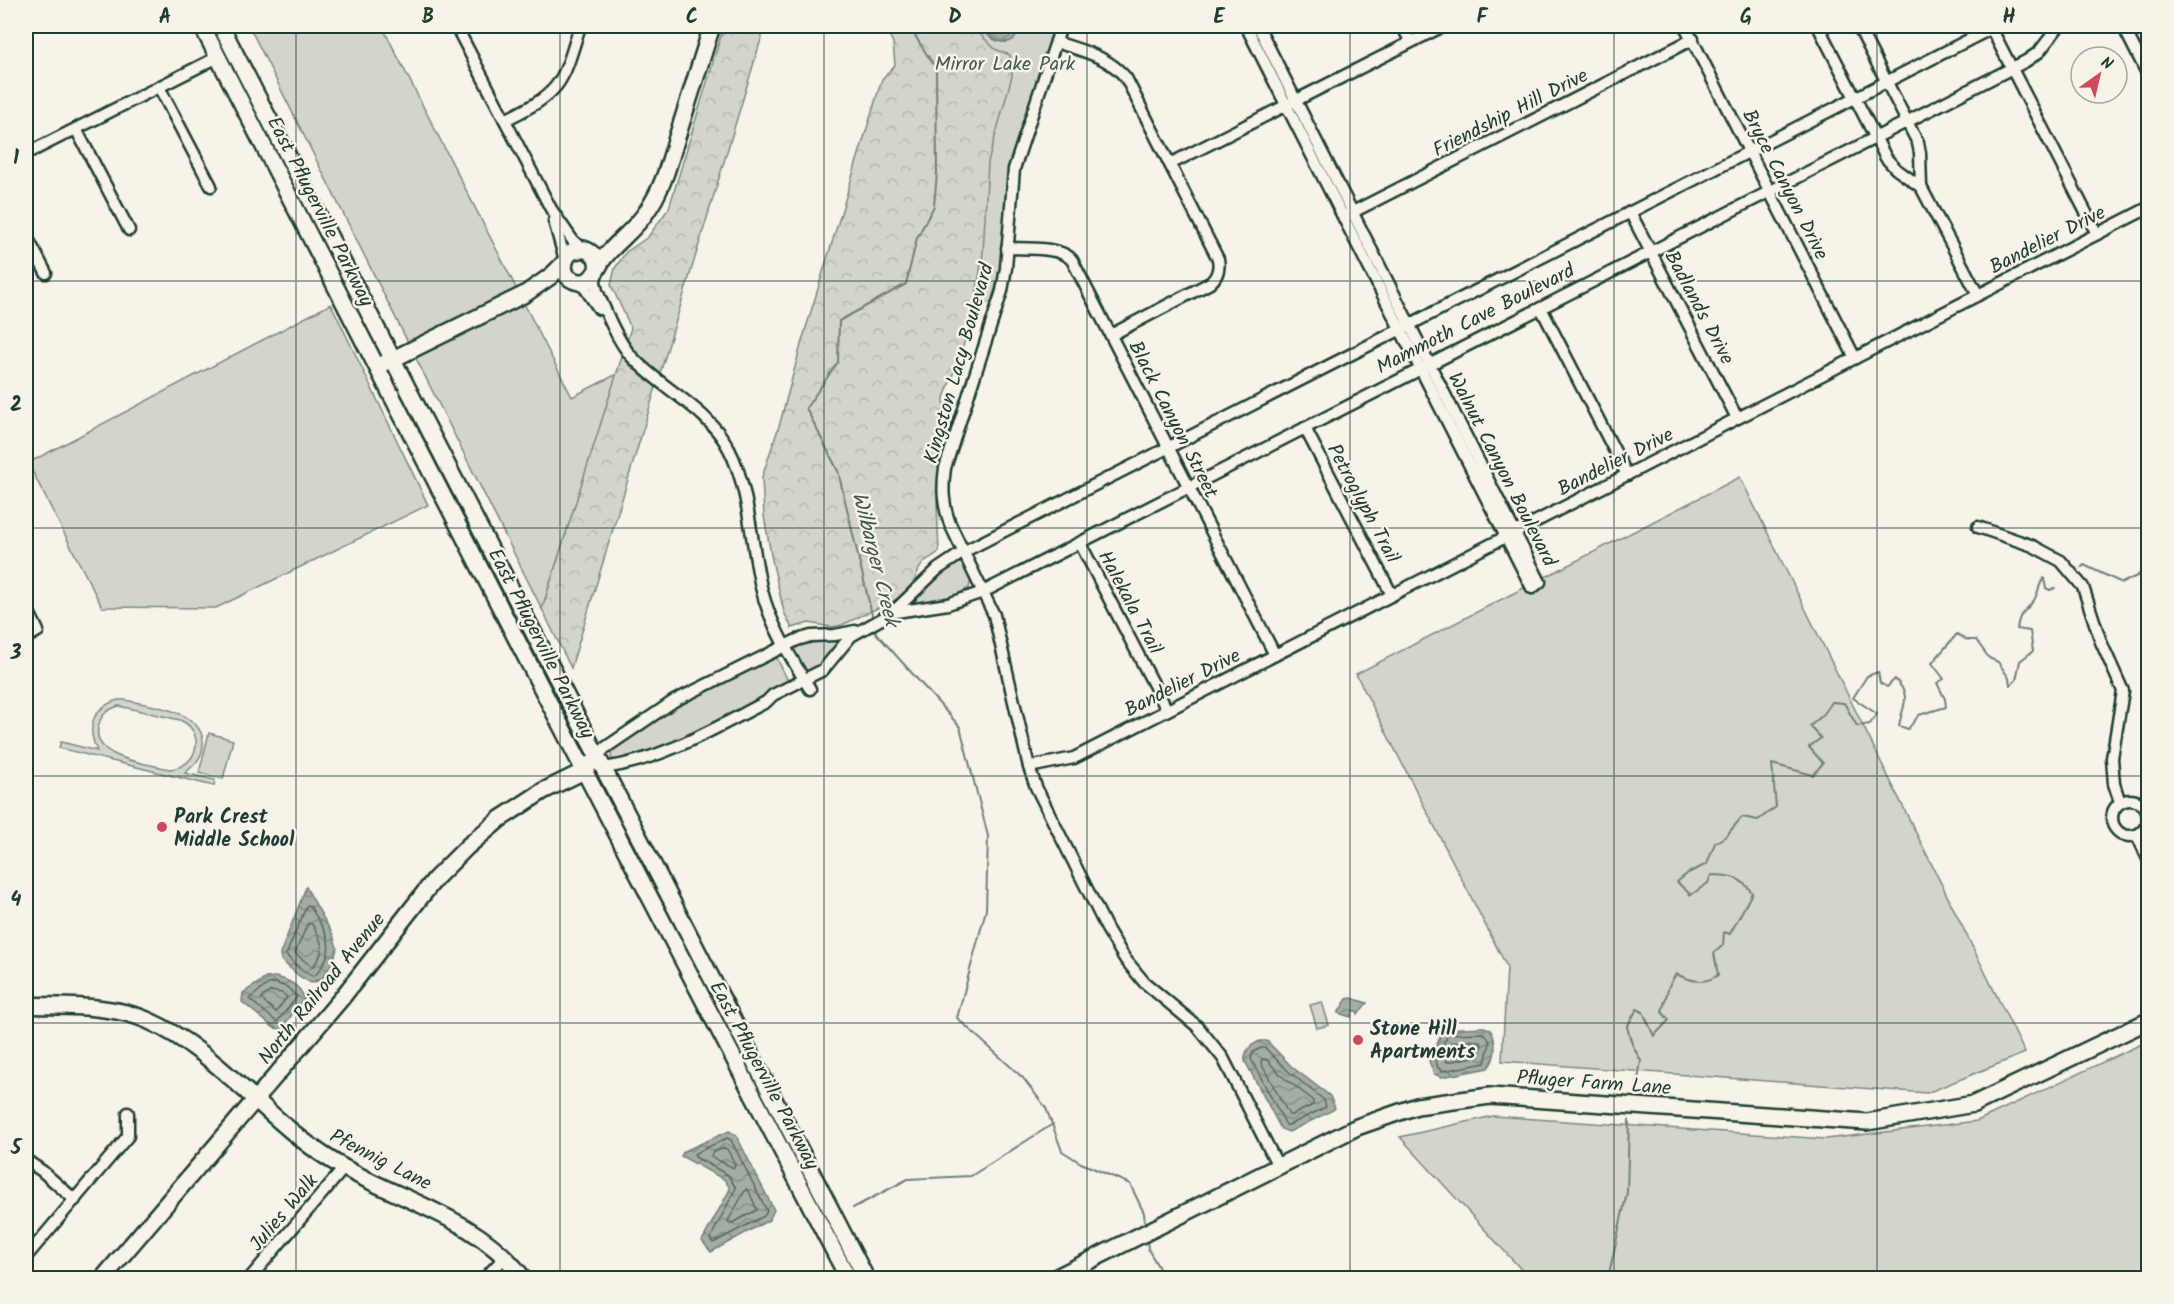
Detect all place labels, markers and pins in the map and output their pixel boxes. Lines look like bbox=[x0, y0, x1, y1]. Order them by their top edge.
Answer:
place label: Park Crest Middle School bbox=[174, 802, 295, 857]
marker: Park Crest Middle School bbox=[155, 820, 169, 834]
place label: Stone Hill Apartments bbox=[1370, 1014, 1476, 1069]
marker: Stone Hill Apartments bbox=[1351, 1033, 1365, 1047]

